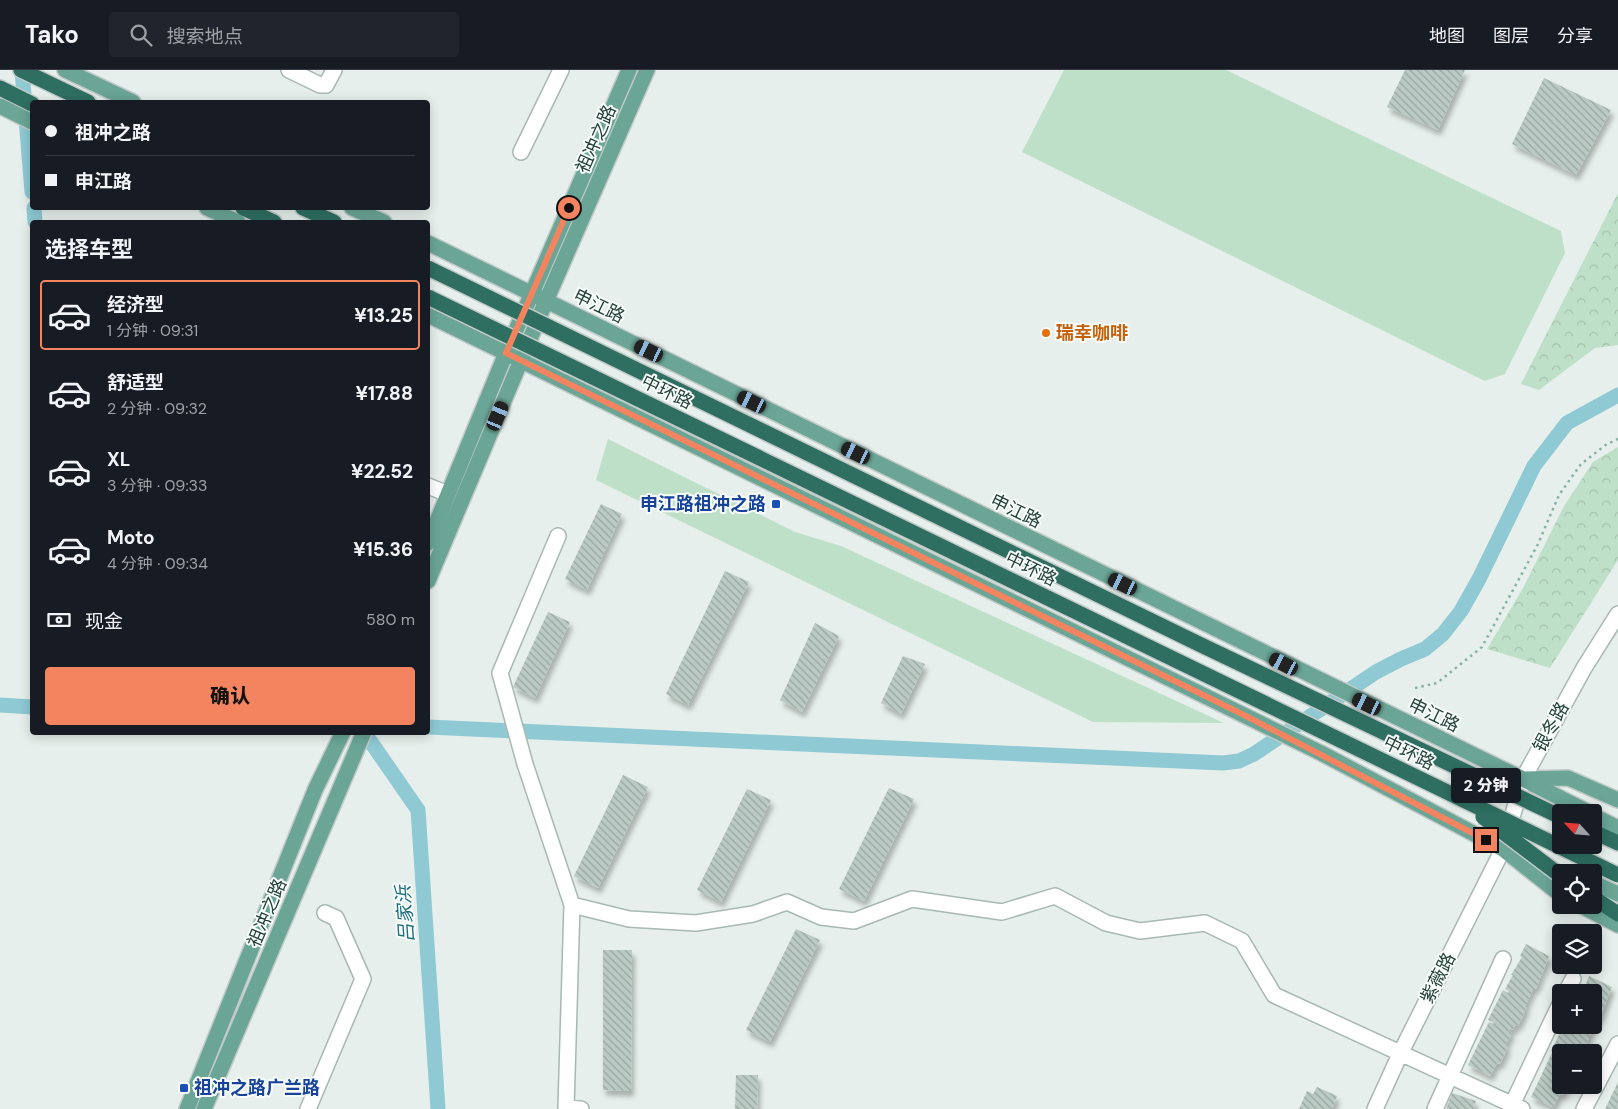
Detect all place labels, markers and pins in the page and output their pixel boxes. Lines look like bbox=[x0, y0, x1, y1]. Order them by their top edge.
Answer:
place label: 瑞幸咖啡 bbox=[1056, 321, 1128, 345]
marker: 瑞幸咖啡 bbox=[1040, 327, 1052, 339]
place label: 申江路祖冲之路 bbox=[640, 492, 766, 516]
marker: 申江路祖冲之路 bbox=[770, 498, 782, 510]
place label: 祖冲之路广兰路 bbox=[194, 1076, 320, 1100]
marker: 祖冲之路广兰路 bbox=[178, 1082, 190, 1094]

